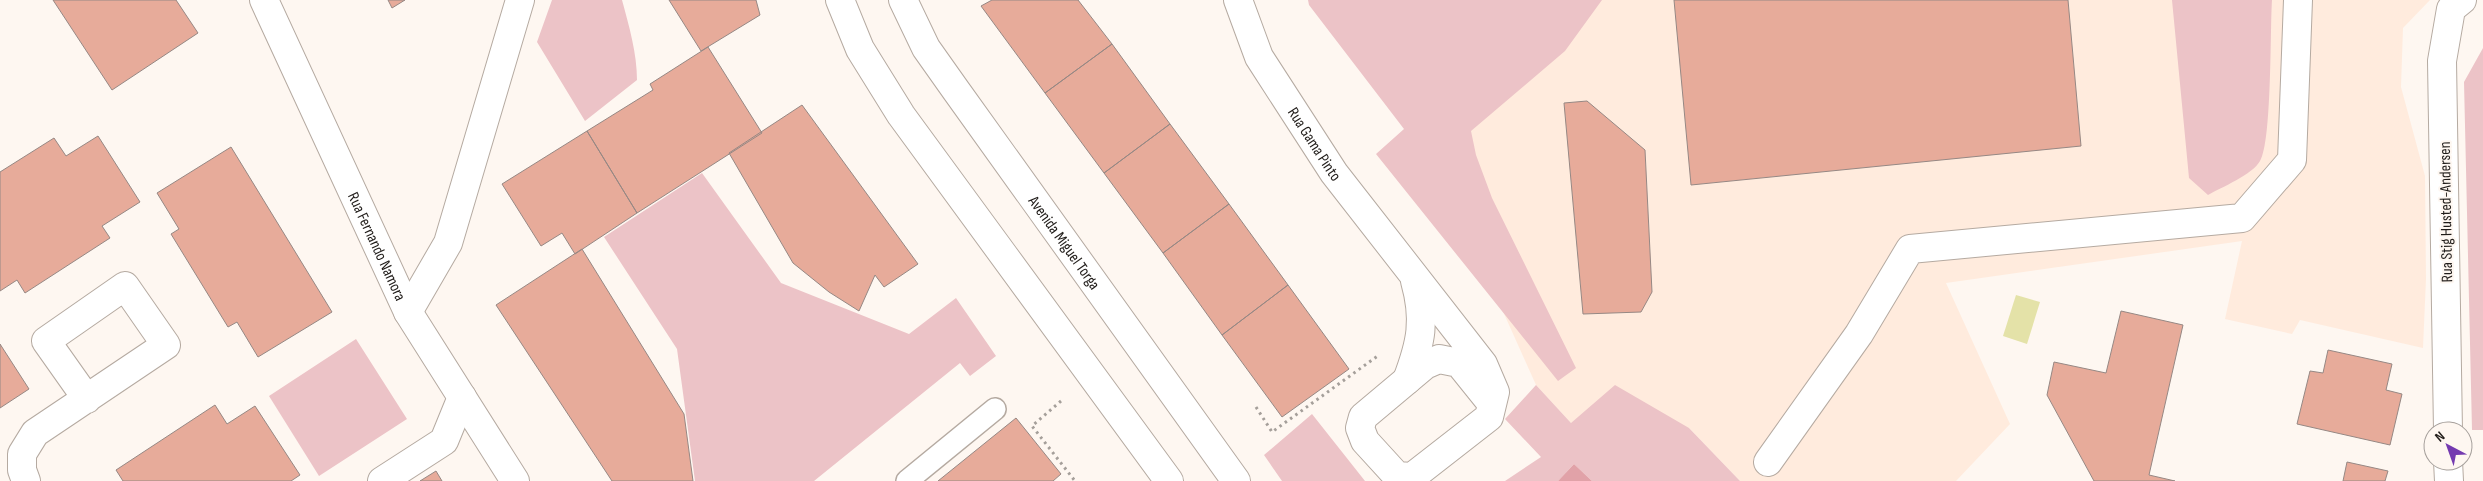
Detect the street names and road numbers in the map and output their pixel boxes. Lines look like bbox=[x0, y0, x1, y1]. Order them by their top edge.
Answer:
street label: Rua Gama Pinto bbox=[1283, 104, 1345, 185]
street label: Rua Stig Husted-Andersen bbox=[2436, 141, 2457, 283]
street label: Rua Fernando Namora bbox=[343, 189, 409, 304]
street label: Avenida Miguel Torga bbox=[1023, 192, 1104, 294]

